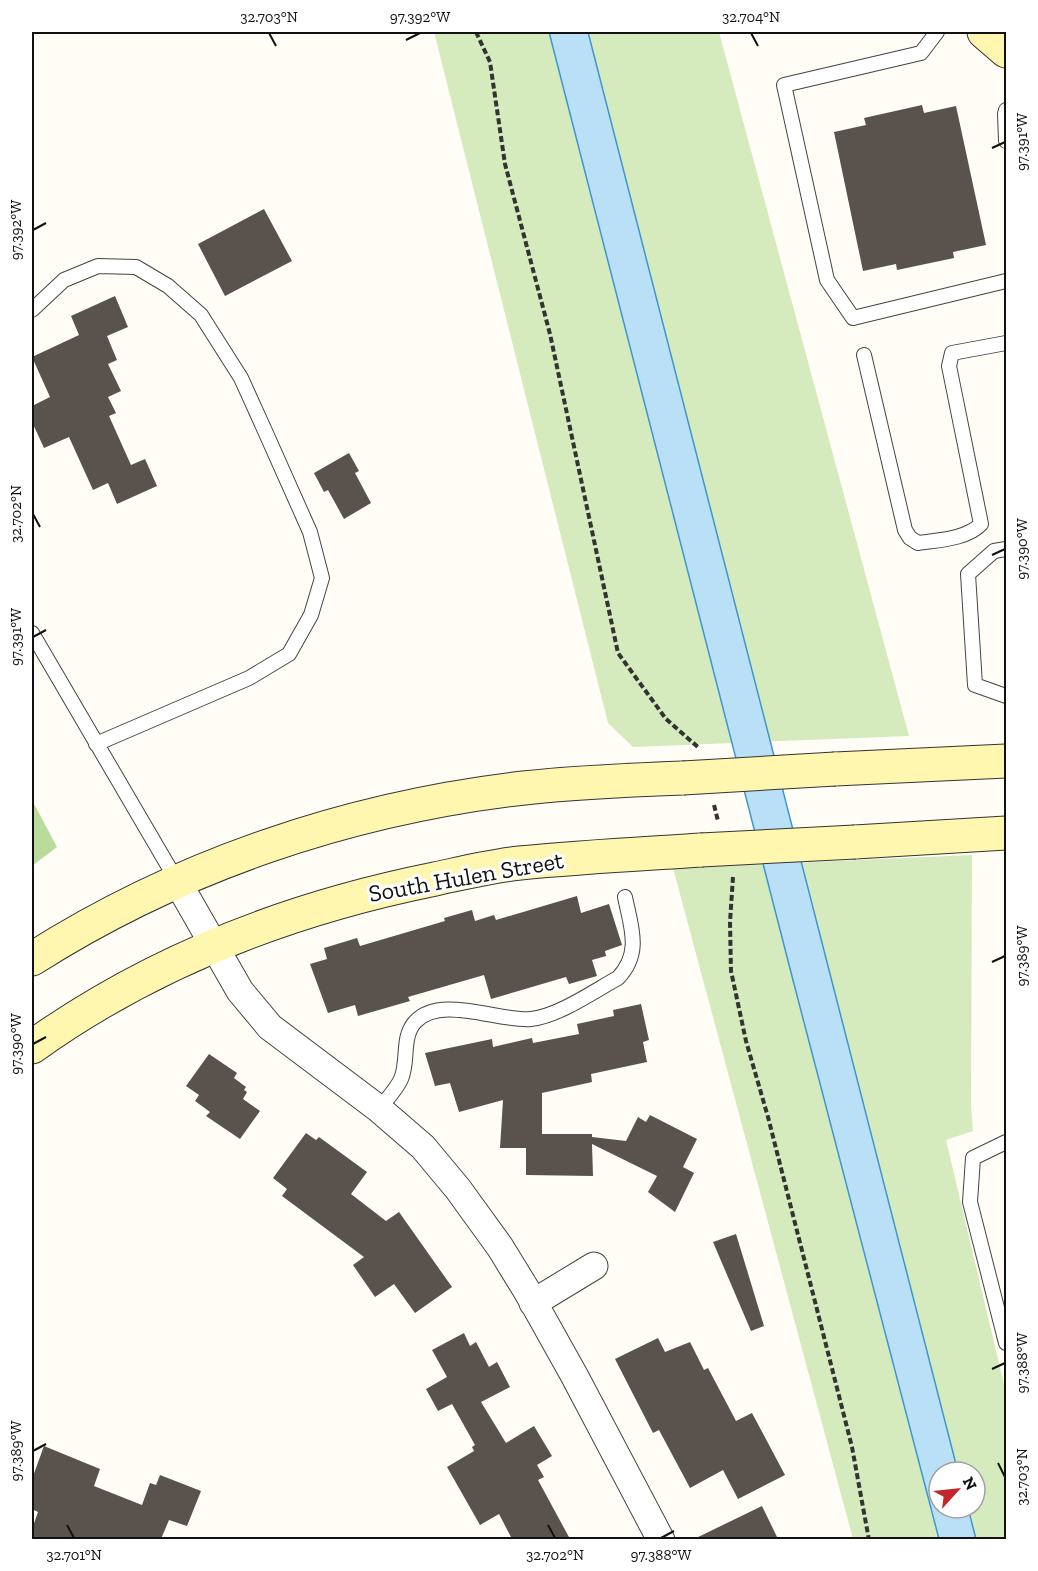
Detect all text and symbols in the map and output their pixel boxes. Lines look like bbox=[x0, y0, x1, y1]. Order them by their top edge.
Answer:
text: 32.703°N bbox=[240, 8, 298, 26]
text: 97.392°W bbox=[390, 8, 450, 26]
text: 32.704°N bbox=[722, 8, 780, 26]
text: 97.391°W bbox=[1013, 113, 1031, 171]
text: 97.392°W bbox=[7, 200, 25, 260]
text: 32.702°N bbox=[7, 485, 25, 543]
text: 97.390°W bbox=[1013, 518, 1031, 580]
text: 97.391°W bbox=[7, 608, 25, 666]
street label: South Hulen Street bbox=[366, 845, 566, 908]
text: 97.389°W bbox=[1013, 926, 1031, 986]
text: 97.390°W bbox=[7, 1013, 25, 1075]
text: 97.388°W bbox=[1013, 1333, 1031, 1393]
text: 97.389°W bbox=[7, 1421, 25, 1481]
text: 32.703°N bbox=[1013, 1448, 1031, 1506]
north arrow bbox=[927, 1460, 987, 1520]
text: N bbox=[959, 1474, 981, 1493]
text: 32.701°N bbox=[46, 1546, 102, 1564]
text: 32.702°N bbox=[526, 1546, 584, 1564]
text: 97.388°W bbox=[631, 1546, 691, 1564]

